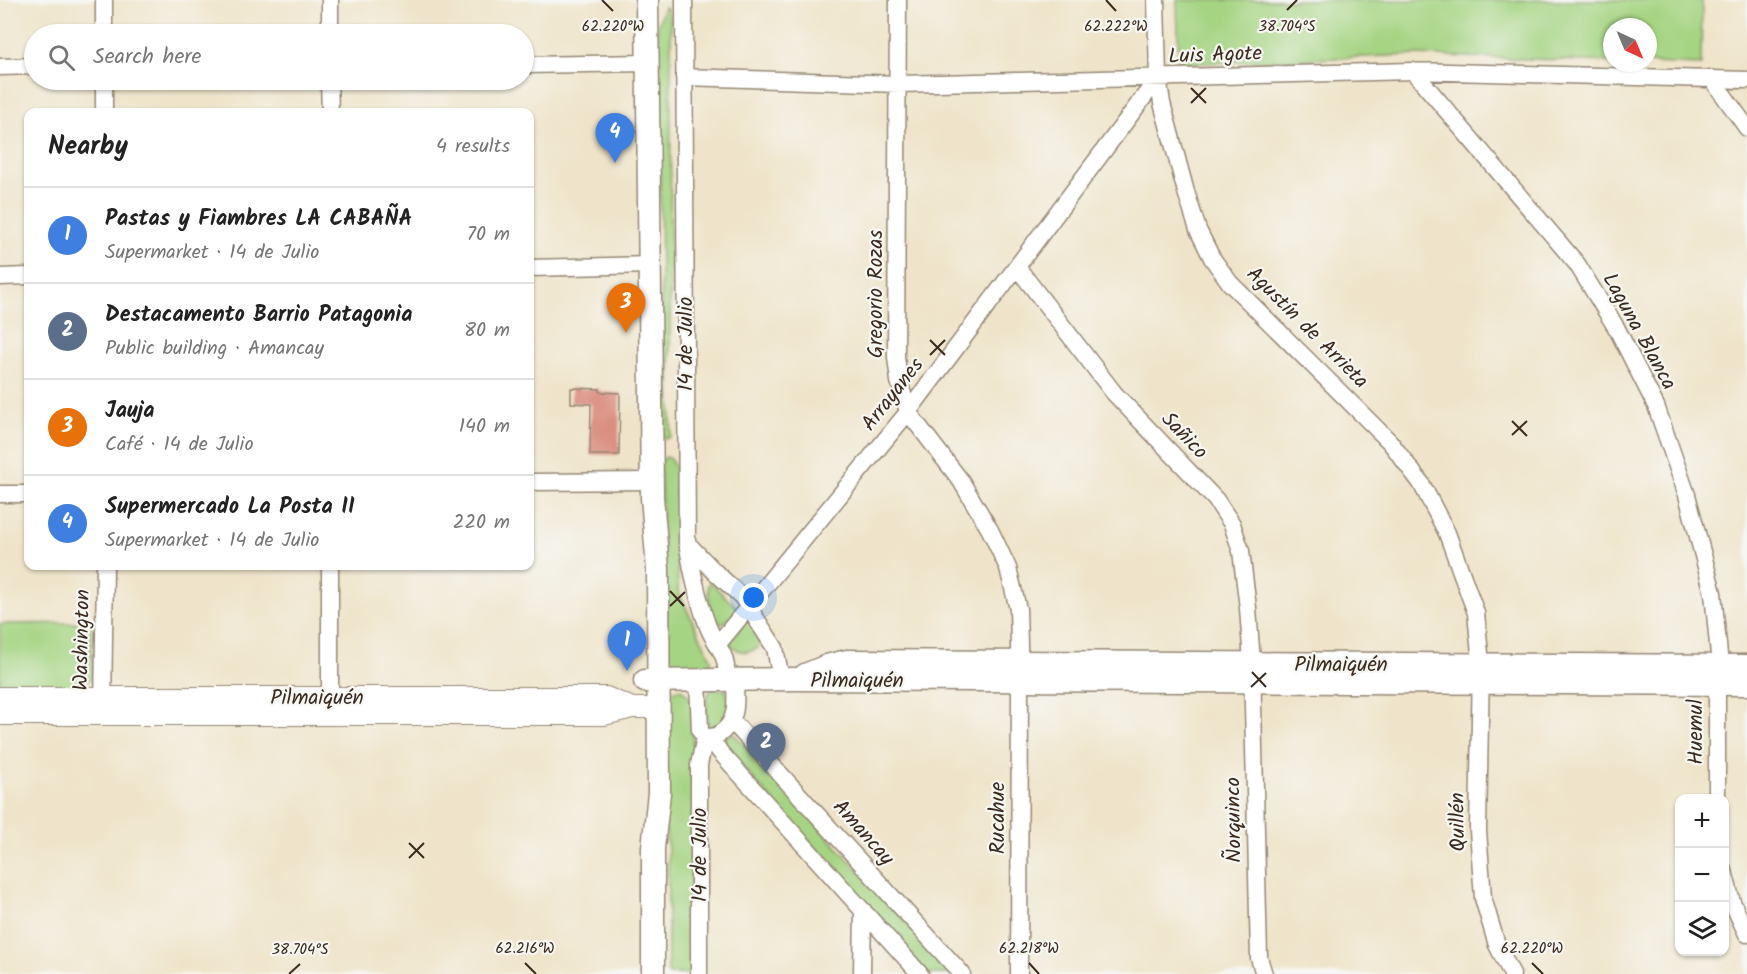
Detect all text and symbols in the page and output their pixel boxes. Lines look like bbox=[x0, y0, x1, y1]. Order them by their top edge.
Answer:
text: 62.220°W bbox=[582, 15, 644, 39]
text: 62.222°W bbox=[1084, 15, 1148, 39]
text: 38.704°S bbox=[1259, 15, 1315, 39]
north arrow bbox=[1603, 18, 1657, 72]
search box bbox=[24, 24, 534, 90]
street label: Luis Agote bbox=[1168, 37, 1263, 74]
text: Search here bbox=[93, 40, 201, 75]
icon: search bbox=[45, 41, 78, 74]
pin: 4 bbox=[596, 114, 634, 163]
text: Nearby bbox=[48, 126, 128, 168]
text: 4 results bbox=[436, 131, 510, 163]
text: Pastas y Fiambres LA CABAÑA bbox=[105, 202, 412, 237]
text: 1 bbox=[64, 219, 71, 251]
text: 70 m bbox=[467, 219, 510, 251]
street label: Gregorio Rozas bbox=[860, 230, 893, 358]
text: Supermarket · 14 de Julio bbox=[105, 237, 319, 269]
street label: Agustín de Arrieta bbox=[1238, 259, 1376, 397]
street label: Laguna Blanca bbox=[1593, 267, 1685, 396]
pin: 3 bbox=[606, 284, 646, 333]
street label: 14 de Julio bbox=[670, 297, 703, 391]
text: Destacamento Barrio Patagonia bbox=[105, 298, 412, 333]
text: 2 bbox=[62, 315, 73, 347]
text: 80 m bbox=[464, 315, 510, 347]
text: Public building · Amancay bbox=[105, 333, 324, 365]
street label: Arrayanes bbox=[854, 351, 933, 439]
text: Jauja bbox=[105, 394, 155, 429]
street label: Sañico bbox=[1153, 404, 1215, 468]
text: 3 bbox=[62, 411, 73, 443]
text: 140 m bbox=[459, 411, 510, 443]
text: Café · 14 de Julio bbox=[105, 429, 253, 461]
text: Supermercado La Posta II bbox=[105, 490, 355, 525]
text: 4 bbox=[62, 507, 73, 539]
text: 220 m bbox=[453, 507, 510, 539]
text: Supermarket · 14 de Julio bbox=[105, 525, 319, 557]
your location bbox=[739, 583, 768, 612]
street label: Washington bbox=[65, 589, 100, 691]
pin: 1 bbox=[608, 622, 646, 671]
street label: Pilmaiquén bbox=[1294, 649, 1388, 682]
street label: Pilmaiquén bbox=[810, 665, 904, 698]
street label: Pilmaiquén bbox=[270, 682, 364, 715]
street label: Huemul bbox=[1680, 699, 1713, 765]
pin: 2 bbox=[746, 724, 786, 773]
street label: Ñorquinco bbox=[1217, 777, 1252, 863]
street label: Rucahue bbox=[982, 781, 1015, 854]
street label: Amancay bbox=[824, 792, 902, 874]
street label: Quillén bbox=[1441, 792, 1476, 852]
map controls bbox=[1675, 794, 1729, 956]
button: + bbox=[1675, 794, 1729, 848]
street label: 14 de Julio bbox=[684, 808, 717, 902]
button: − bbox=[1675, 848, 1729, 902]
button: layers bbox=[1675, 902, 1729, 956]
text: 62.216°W bbox=[495, 937, 555, 961]
text: 62.218°W bbox=[999, 937, 1059, 961]
text: 62.220°W bbox=[1501, 937, 1563, 961]
text: 38.704°S bbox=[272, 938, 328, 962]

